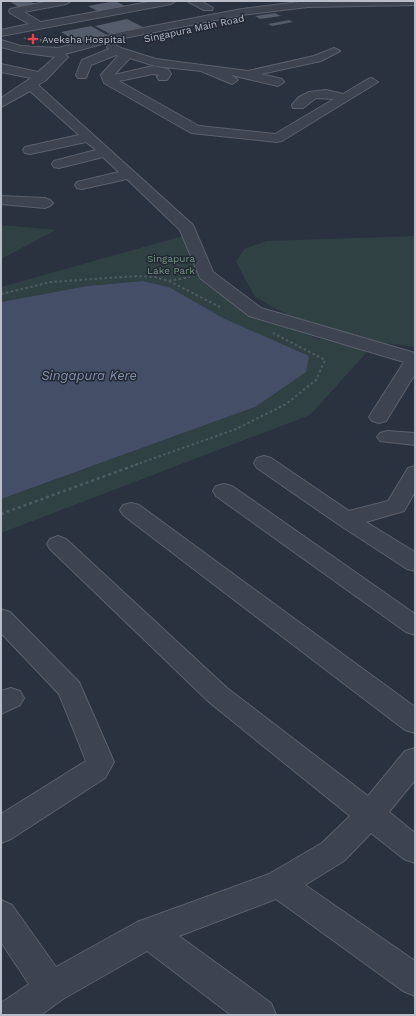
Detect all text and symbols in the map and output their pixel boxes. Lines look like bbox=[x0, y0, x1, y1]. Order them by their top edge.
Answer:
street label: Singapura Main Road bbox=[143, 12, 245, 44]
marker: Aveksha Hospital bbox=[27, 33, 39, 45]
place label: Aveksha Hospital bbox=[42, 34, 125, 45]
park label: Singapura Lake Park bbox=[147, 253, 195, 276]
water label: Singapura Kere bbox=[41, 368, 137, 383]

